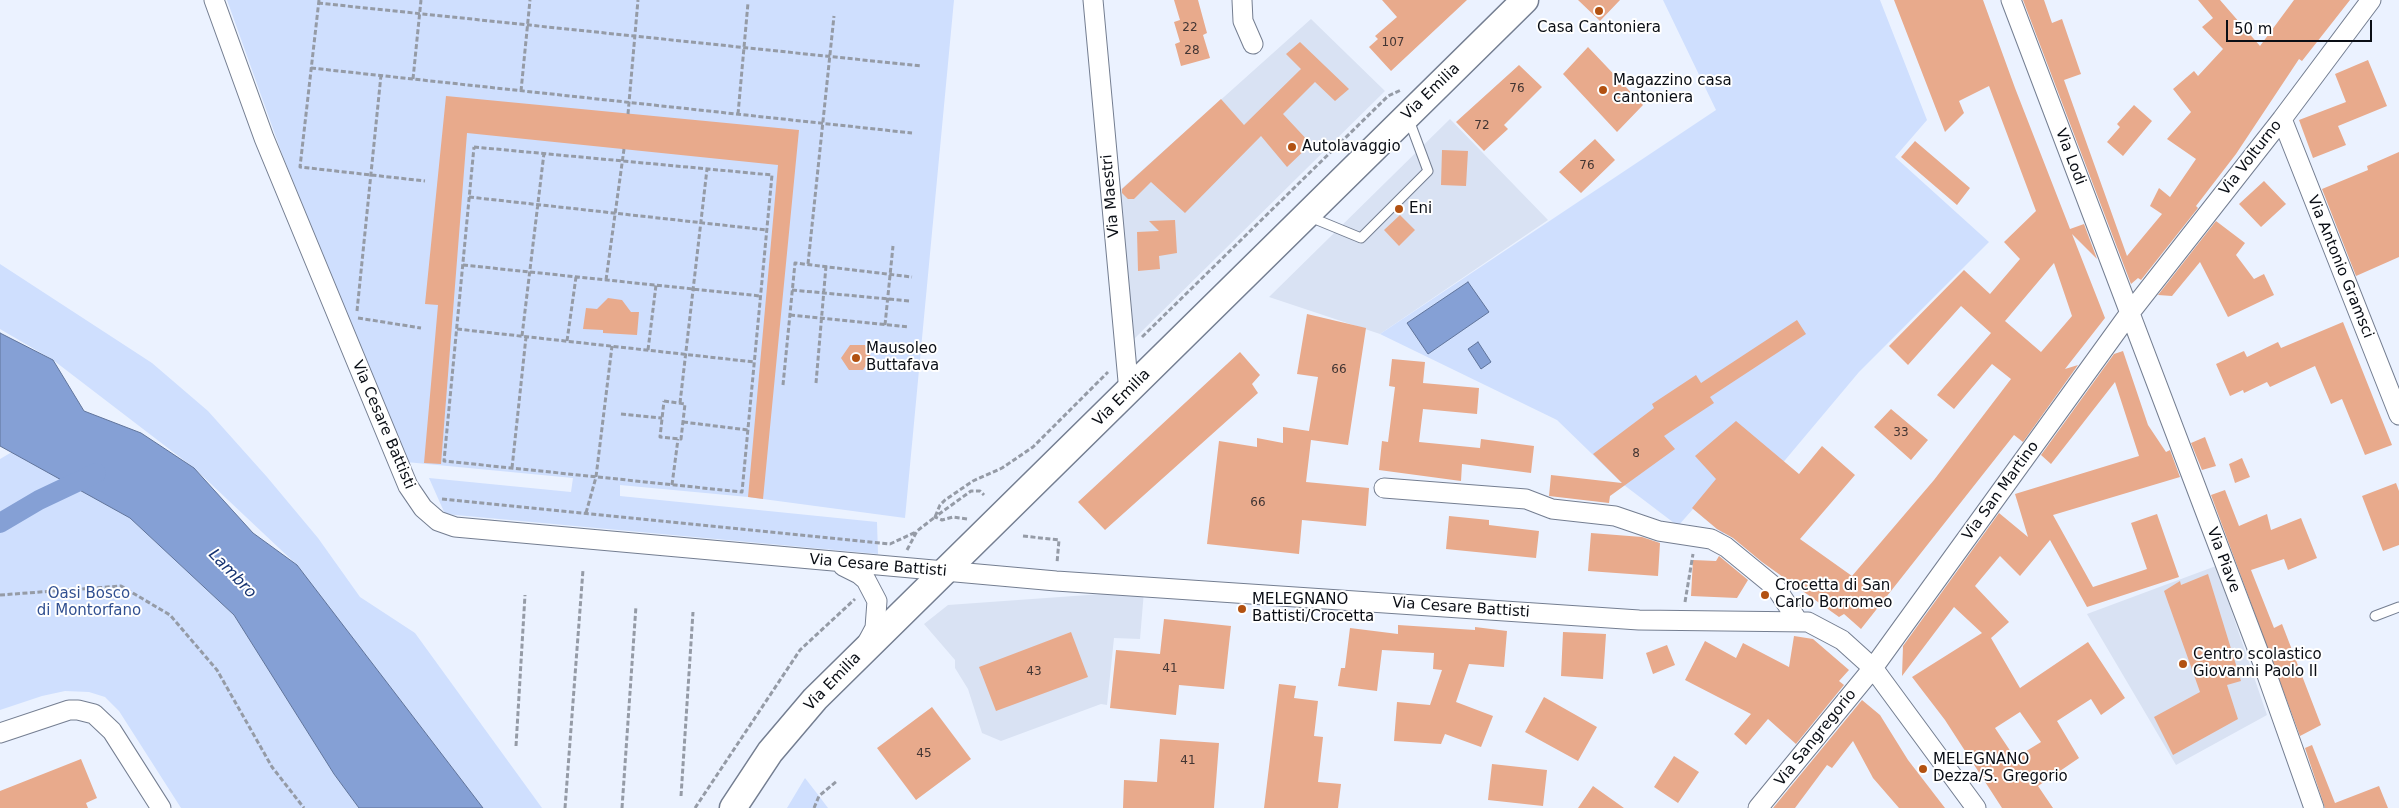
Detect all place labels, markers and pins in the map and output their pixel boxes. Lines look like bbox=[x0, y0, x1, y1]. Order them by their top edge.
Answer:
marker: Casa Cantoniera bbox=[1593, 5, 1605, 17]
place label: Casa Cantoniera bbox=[1537, 19, 1661, 37]
place label: Magazzino casa cantoniera bbox=[1613, 72, 1732, 107]
marker: Magazzino casa cantoniera bbox=[1597, 84, 1609, 96]
place label: Autolavaggio bbox=[1302, 138, 1401, 156]
marker: Autolavaggio bbox=[1286, 141, 1298, 153]
place label: Eni bbox=[1409, 200, 1432, 218]
marker: Eni bbox=[1393, 203, 1405, 215]
place label: Mausoleo Buttafava bbox=[866, 340, 939, 375]
marker: Mausoleo Buttafava bbox=[850, 352, 862, 364]
place label: Crocetta di San Carlo Borromeo bbox=[1775, 577, 1892, 612]
marker: Crocetta di San Carlo Borromeo bbox=[1759, 589, 1771, 601]
place label: MELEGNANO Battisti/Crocetta bbox=[1252, 591, 1374, 626]
marker: MELEGNANO Battisti/Crocetta bbox=[1236, 603, 1248, 615]
place label: Centro scolastico Giovanni Paolo II bbox=[2193, 646, 2322, 681]
marker: Centro scolastico Giovanni Paolo II bbox=[2177, 658, 2189, 670]
place label: MELEGNANO Dezza/S. Gregorio bbox=[1933, 751, 2068, 786]
marker: MELEGNANO Dezza/S. Gregorio bbox=[1917, 763, 1929, 775]

